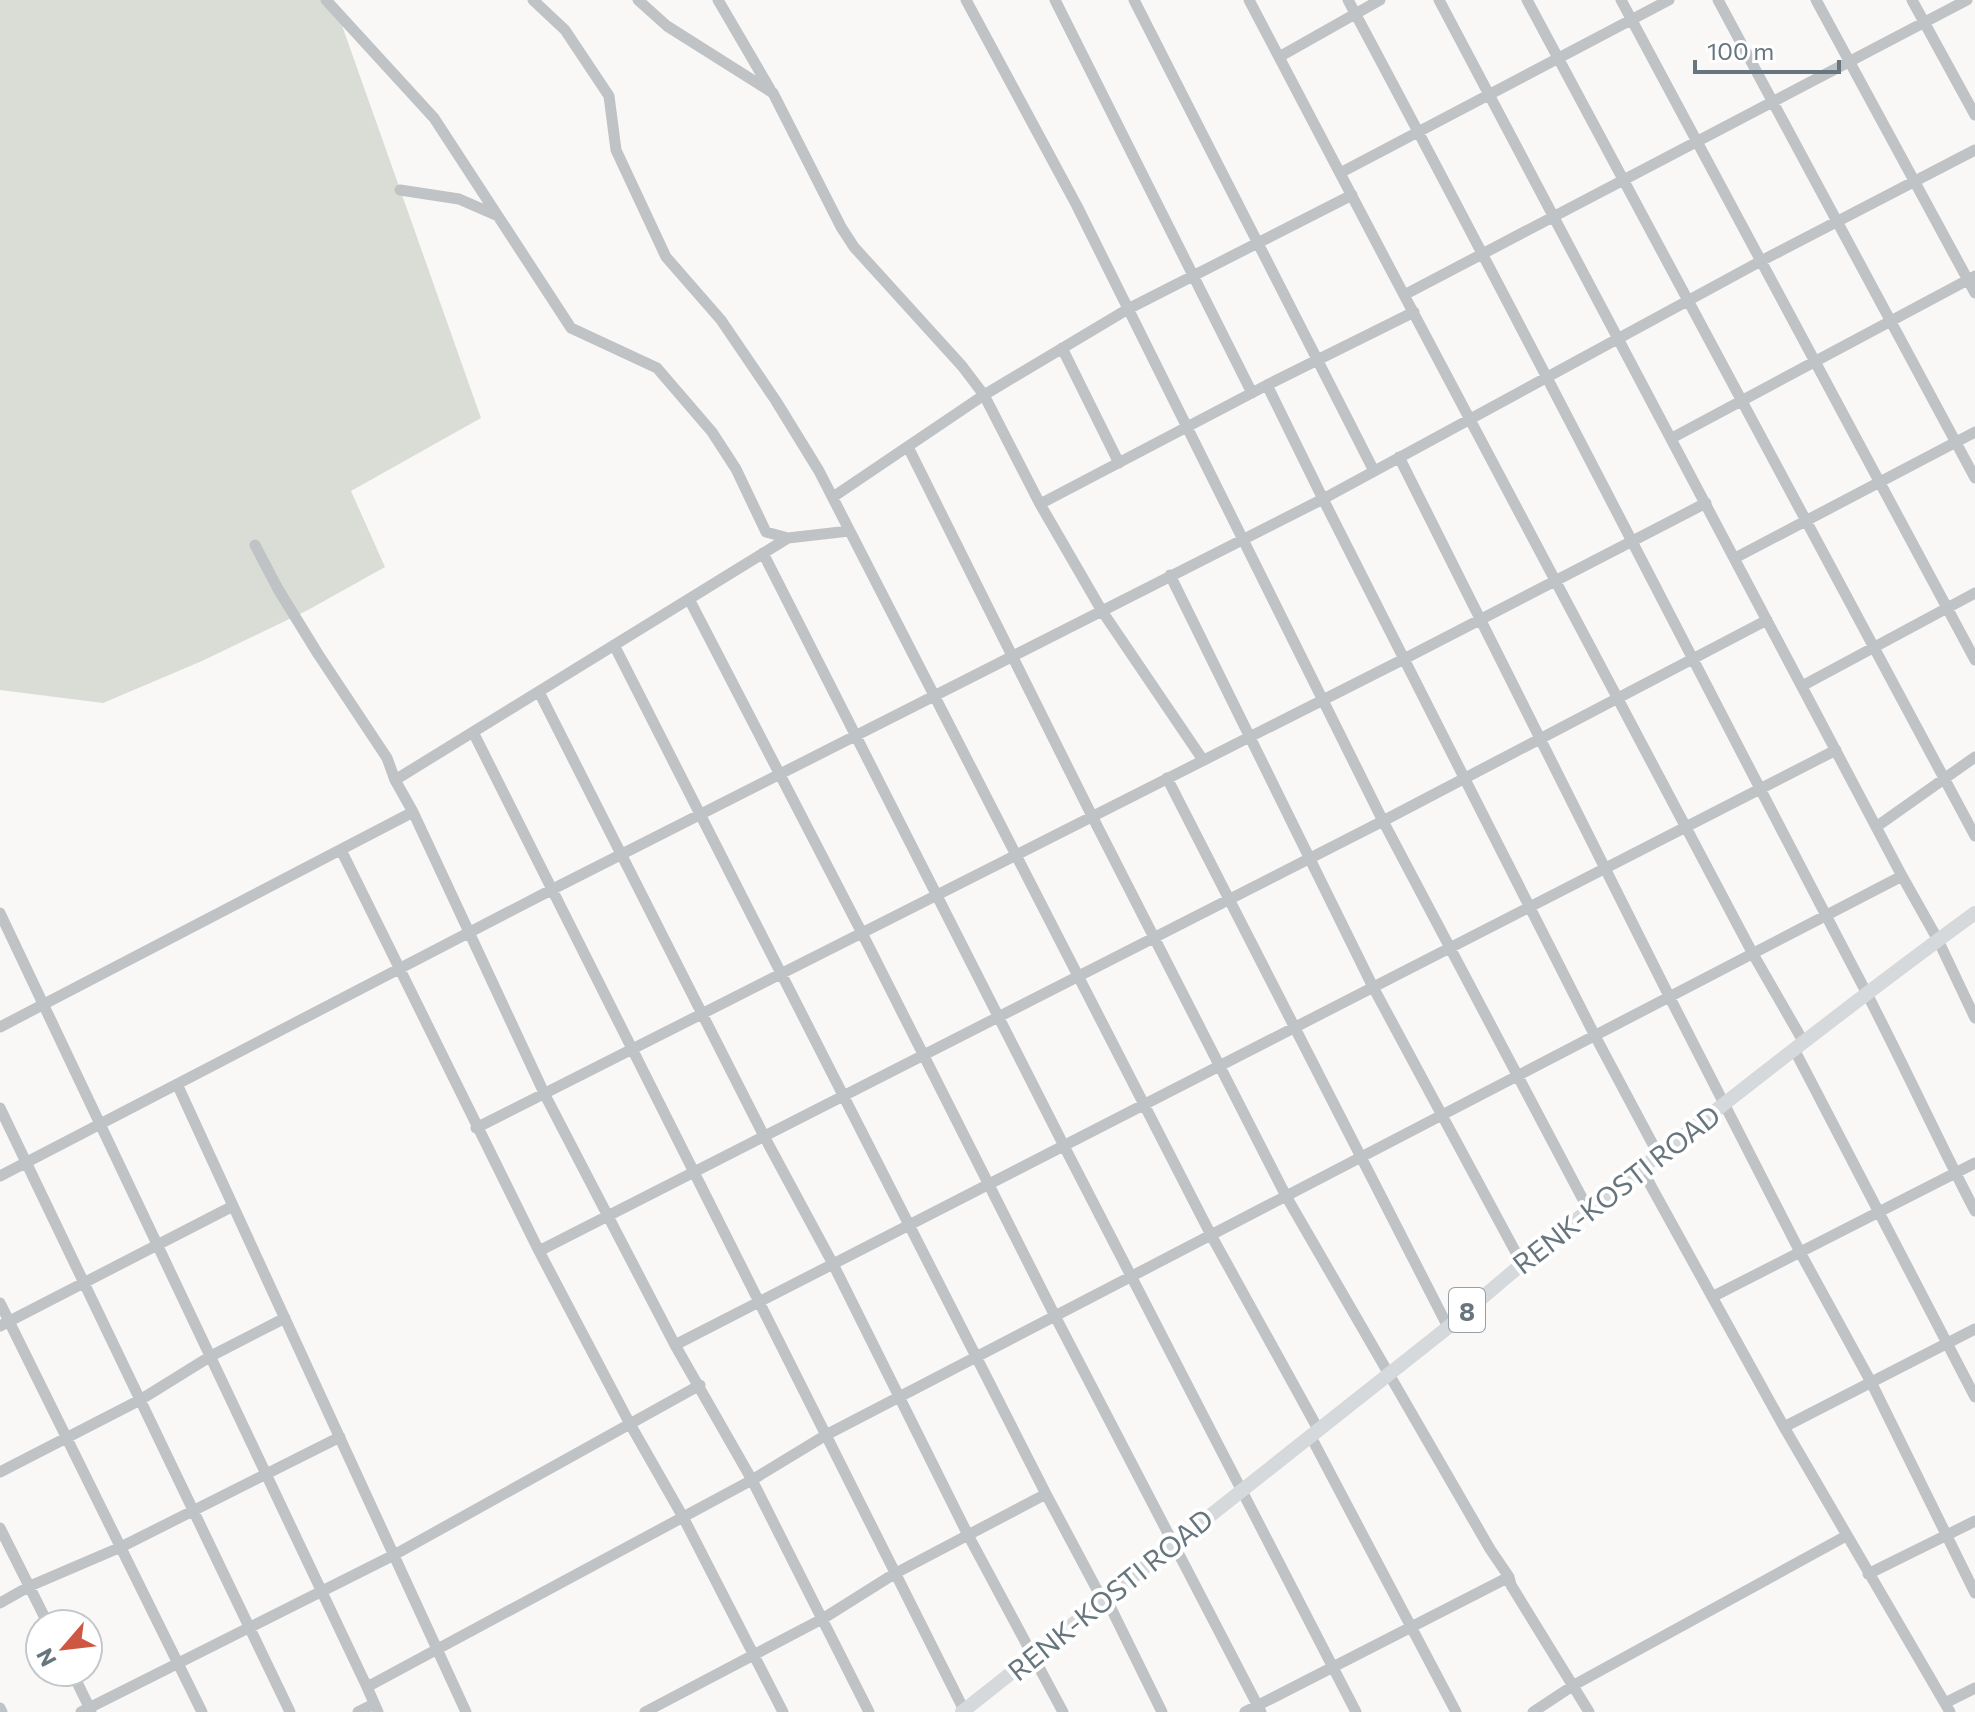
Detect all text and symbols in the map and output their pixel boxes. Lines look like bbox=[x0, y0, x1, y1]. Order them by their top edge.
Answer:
scale bar bbox=[1695, 24, 1839, 74]
text: 100 m bbox=[1707, 36, 1774, 65]
street label: RENK-KOSTI ROAD bbox=[1506, 1097, 1726, 1281]
road number: 8 bbox=[1449, 1288, 1485, 1332]
street label: RENK-KOSTI ROAD bbox=[1001, 1501, 1219, 1687]
north arrow bbox=[24, 1608, 104, 1688]
text: N bbox=[30, 1644, 62, 1671]

